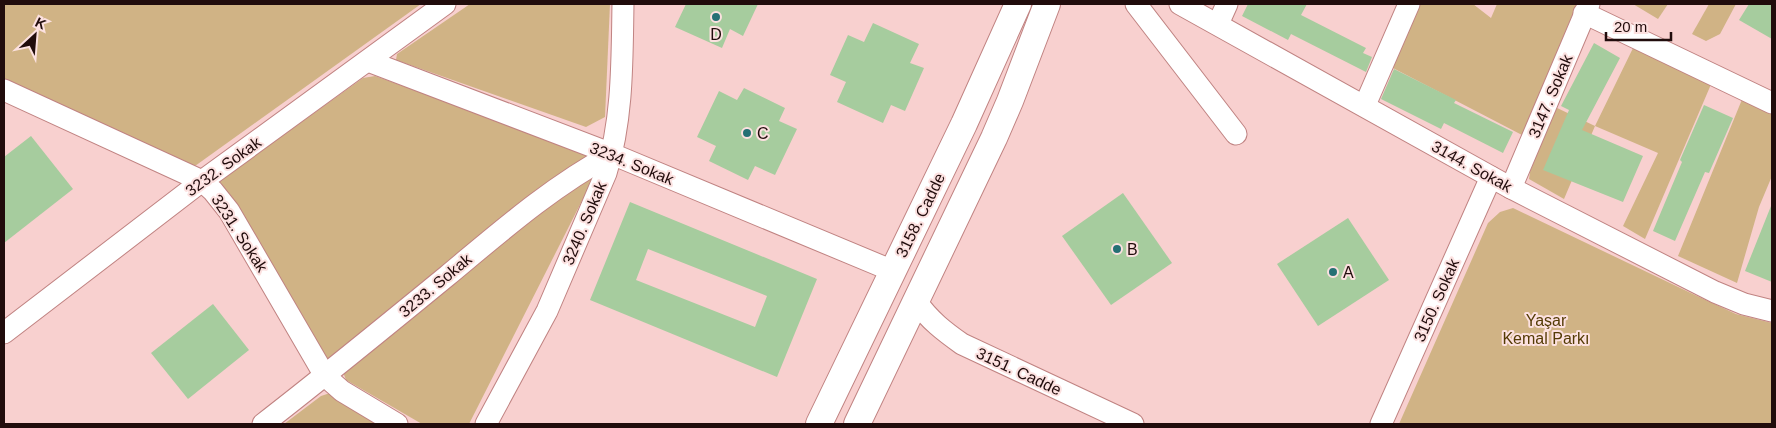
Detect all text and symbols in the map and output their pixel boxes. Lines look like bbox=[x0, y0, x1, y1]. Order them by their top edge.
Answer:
north arrow bbox=[10, 10, 60, 60]
scale bar bbox=[1606, 10, 1671, 42]
marker: D bbox=[710, 11, 722, 23]
text: K bbox=[33, 14, 49, 33]
text: 20 m bbox=[1614, 18, 1647, 35]
place label: D bbox=[710, 26, 722, 43]
street label: 3147. Sokak bbox=[1525, 51, 1576, 140]
place label: C bbox=[757, 125, 769, 142]
marker: C bbox=[741, 127, 753, 139]
street label: 3232. Sokak bbox=[182, 133, 265, 199]
street label: 3144. Sokak bbox=[1429, 137, 1516, 196]
street label: 3234. Sokak bbox=[587, 139, 677, 188]
street label: 3158. Cadde bbox=[893, 170, 948, 260]
street label: 3240. Sokak bbox=[559, 178, 610, 267]
street label: 3231. Sokak bbox=[208, 191, 271, 276]
place label: B bbox=[1127, 241, 1138, 258]
marker: B bbox=[1111, 243, 1123, 255]
street label: 3233. Sokak bbox=[396, 250, 476, 320]
street label: 3150. Sokak bbox=[1411, 255, 1463, 344]
place label: A bbox=[1343, 264, 1354, 281]
marker: A bbox=[1327, 266, 1339, 278]
park label: Yaşar Kemal Parkı bbox=[1502, 312, 1590, 347]
street label: 3151. Cadde bbox=[974, 344, 1064, 399]

